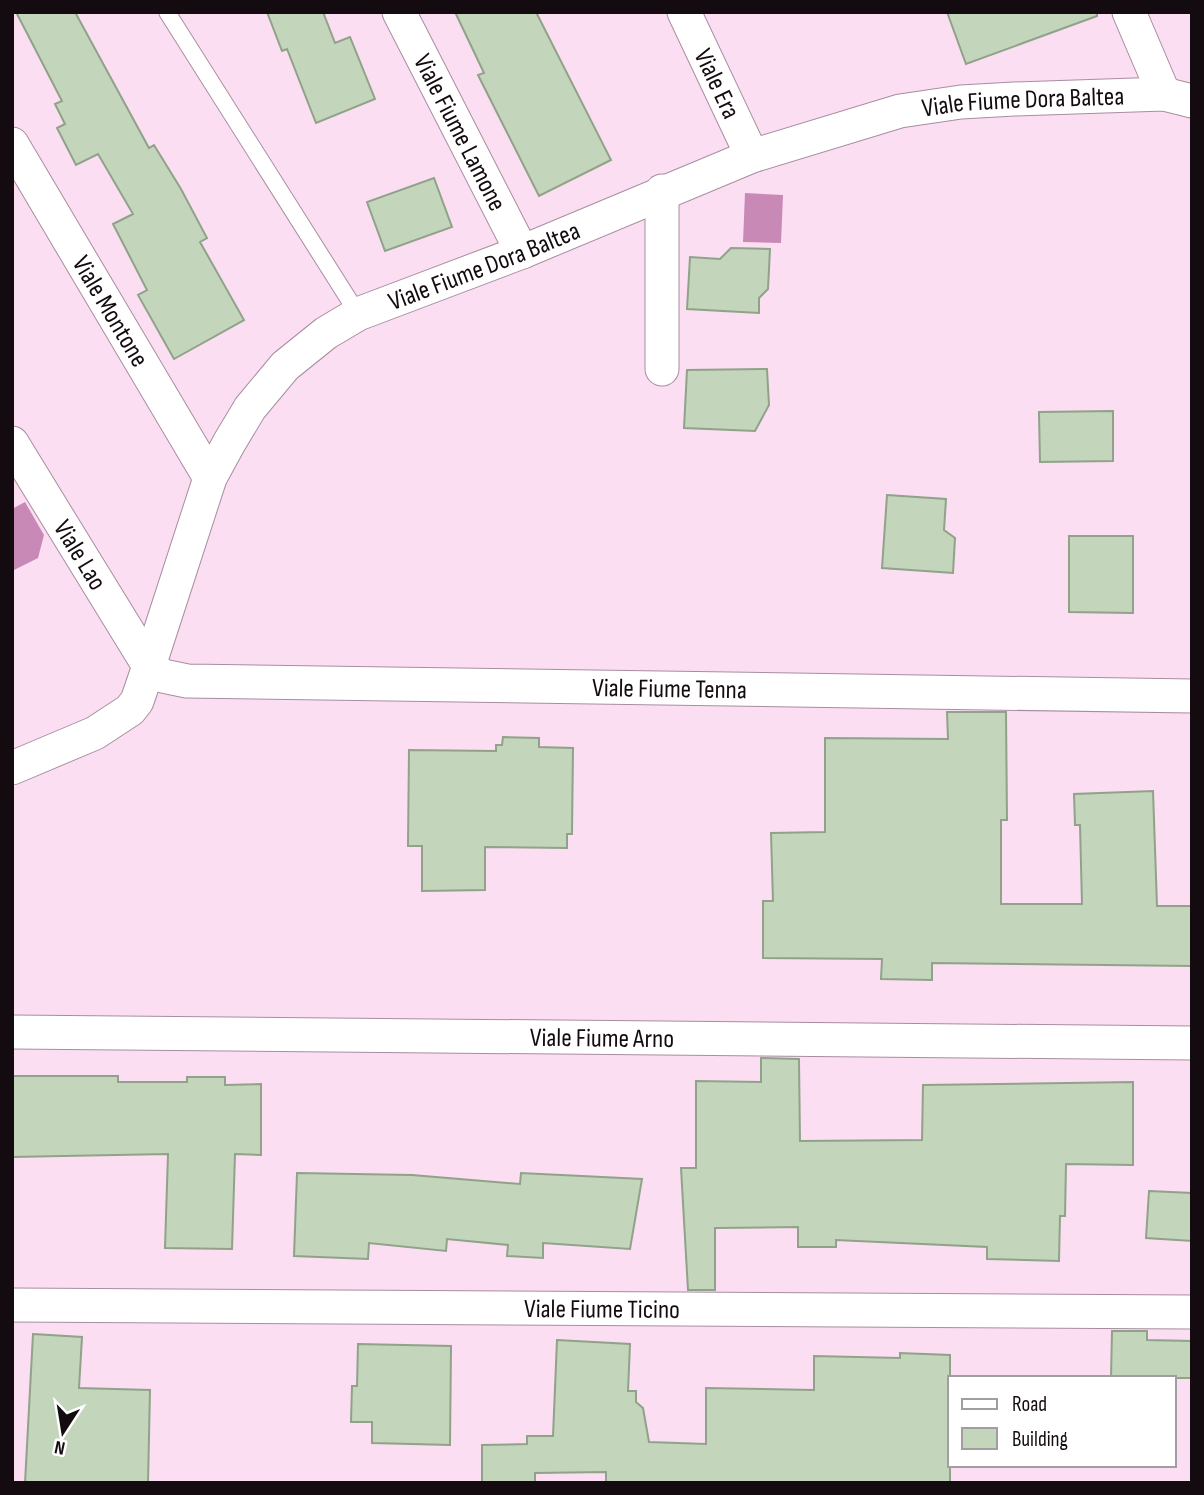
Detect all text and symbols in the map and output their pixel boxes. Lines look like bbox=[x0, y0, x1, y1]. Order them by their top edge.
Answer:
street label: Viale Era bbox=[687, 44, 746, 124]
street label: Viale Fiume Lamone bbox=[406, 49, 512, 216]
street label: Viale Fiume Dora Baltea bbox=[920, 81, 1125, 125]
street label: Viale Fiume Dora Baltea bbox=[384, 216, 585, 318]
street label: Viale Montone bbox=[65, 251, 155, 373]
street label: Viale Lao bbox=[46, 515, 113, 596]
street label: Viale Fiume Tenna bbox=[592, 673, 747, 706]
street label: Viale Fiume Arno bbox=[530, 1023, 674, 1055]
street label: Viale Fiume Ticino bbox=[524, 1294, 680, 1326]
legend bbox=[948, 1376, 1176, 1467]
text: Road bbox=[1012, 1392, 1047, 1417]
north arrow bbox=[28, 1397, 98, 1467]
text: Building bbox=[1012, 1427, 1068, 1452]
text: N bbox=[52, 1435, 67, 1459]

